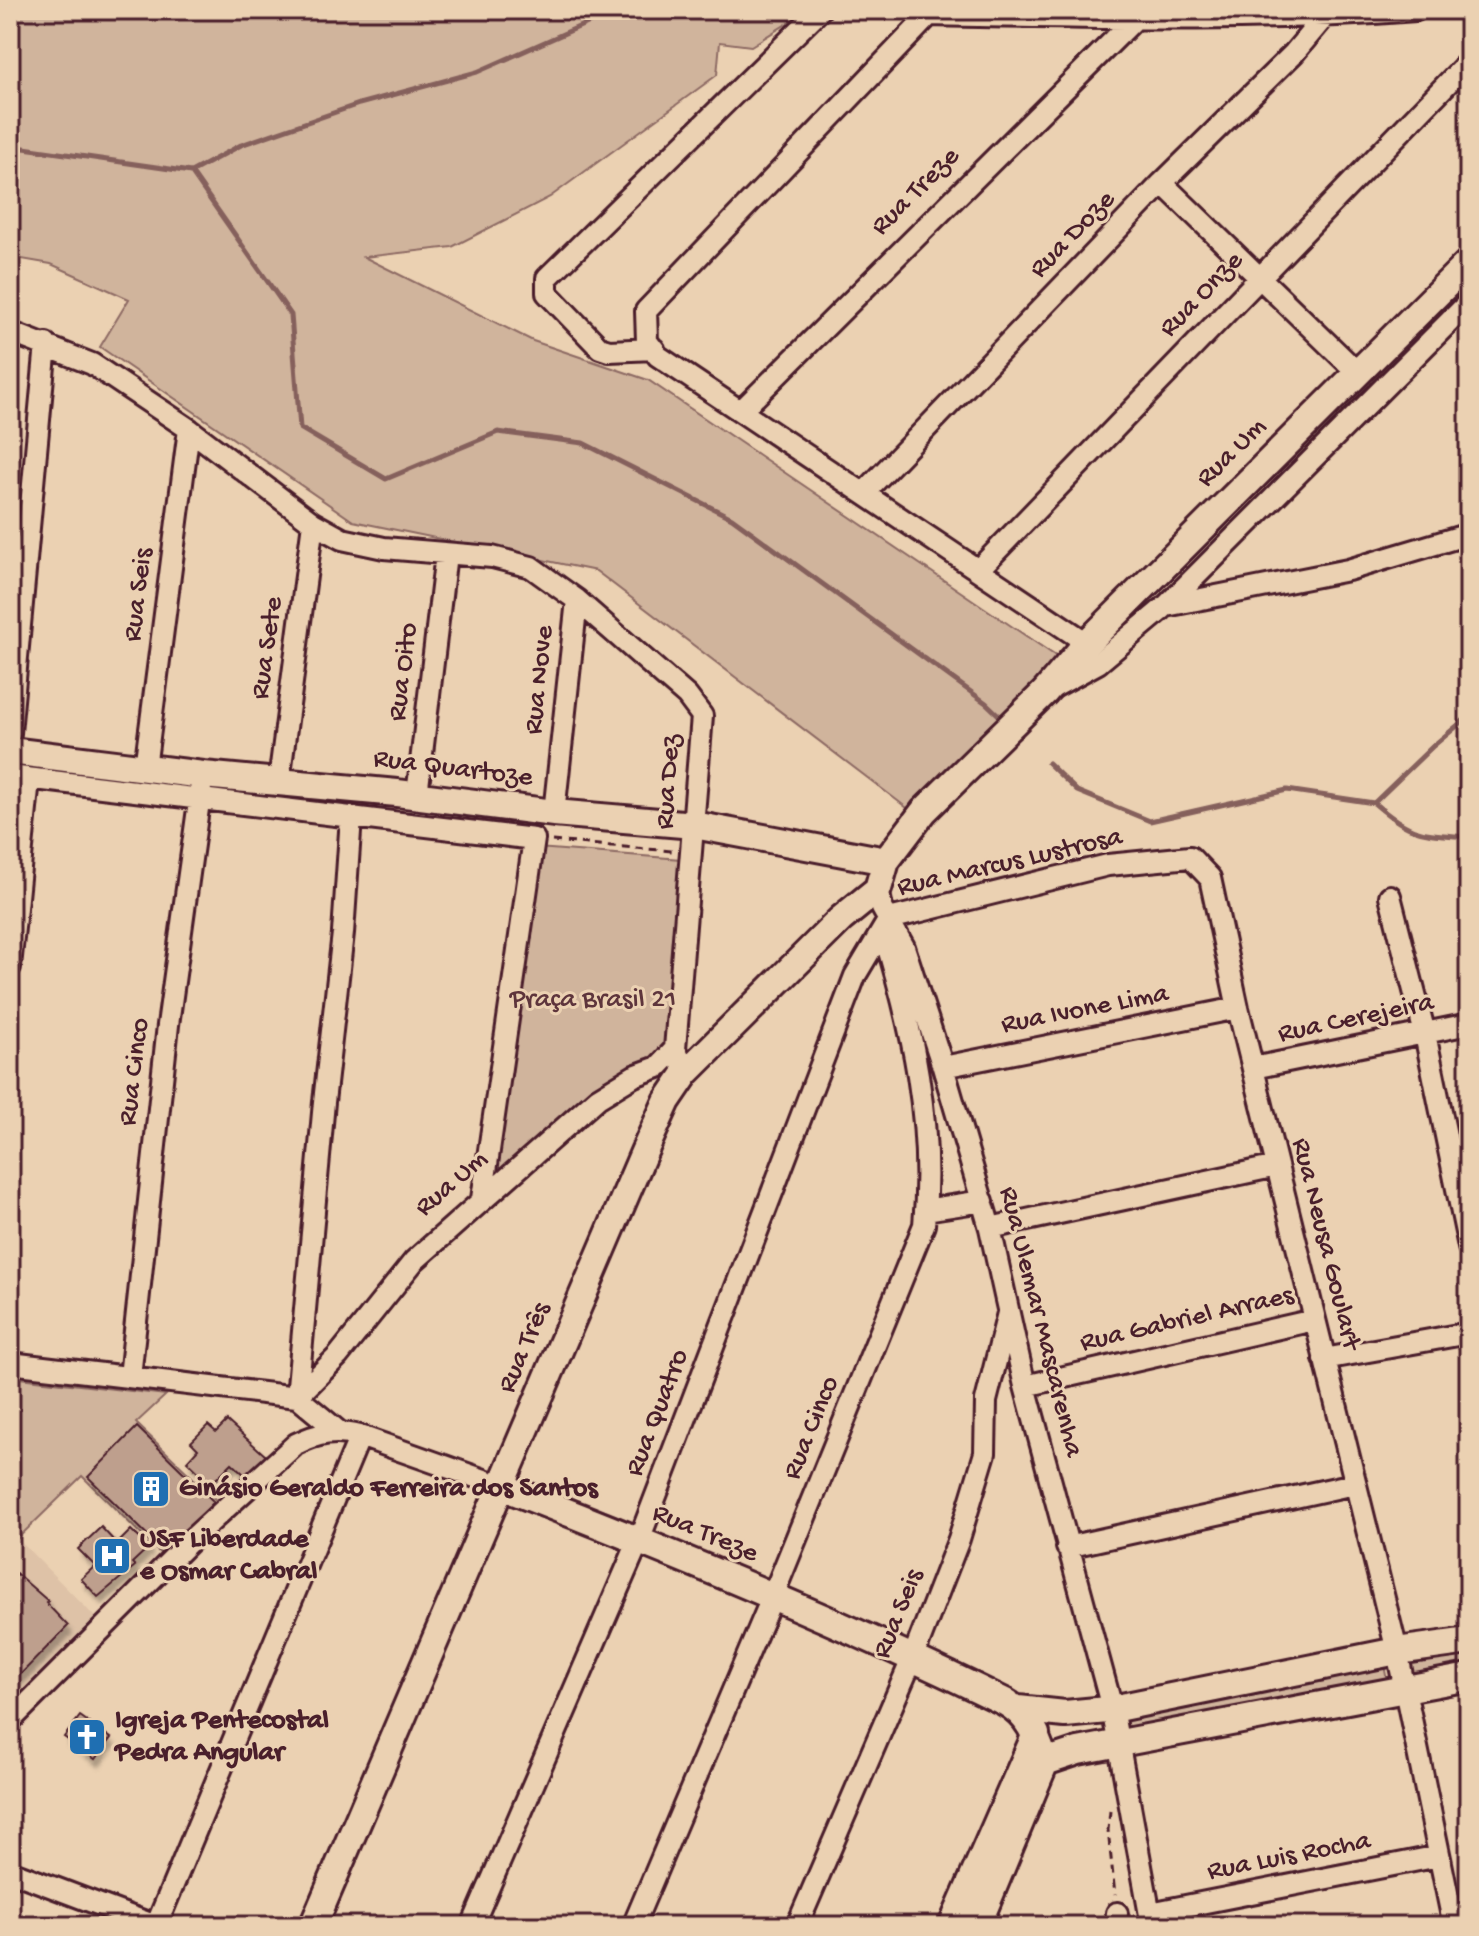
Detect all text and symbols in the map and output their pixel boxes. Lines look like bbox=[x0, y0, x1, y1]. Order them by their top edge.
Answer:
street label: Rua Treze bbox=[865, 140, 968, 243]
street label: Rua Doze bbox=[1023, 184, 1123, 286]
street label: Rua Onze bbox=[1153, 245, 1251, 345]
street label: Rua Um bbox=[1190, 411, 1274, 495]
street label: Rua Seis bbox=[117, 546, 161, 644]
street label: Rua Sete bbox=[244, 594, 292, 701]
street label: Rua Oito bbox=[382, 621, 426, 723]
street label: Rua Nove bbox=[518, 623, 562, 736]
street label: Rua Dez bbox=[649, 732, 689, 831]
street label: Rua Quartoze bbox=[372, 743, 535, 795]
street label: Rua Marcus Lustrosa bbox=[894, 821, 1127, 905]
street label: Rua Ivone Lima bbox=[999, 977, 1173, 1042]
park label: Praça Brasil 21 bbox=[509, 984, 676, 1017]
street label: Rua Cerejeira bbox=[1275, 986, 1438, 1052]
street label: Rua Cinco bbox=[112, 1016, 158, 1128]
street label: Rua Neusa Goulart bbox=[1283, 1135, 1368, 1356]
street label: Rua Um bbox=[409, 1143, 495, 1225]
street label: Rua Ulemar Mascarenha bbox=[990, 1183, 1090, 1462]
street label: Rua Gabriel Arraes bbox=[1077, 1279, 1298, 1361]
street label: Rua Três bbox=[491, 1297, 559, 1398]
street label: Rua Quatro bbox=[619, 1345, 697, 1481]
street label: Rua Cinco bbox=[776, 1371, 848, 1485]
building icon: Ginásio Geraldo Ferreira dos Santos bbox=[130, 1468, 172, 1510]
place label: Ginásio Geraldo Ferreira dos Santos bbox=[179, 1473, 599, 1506]
street label: Rua Treze bbox=[647, 1497, 763, 1571]
place label: USF Liberdade e Osmar Cabral bbox=[139, 1524, 317, 1589]
hospital icon: USF Liberdade e Osmar Cabral bbox=[91, 1535, 133, 1577]
street label: Rua Seis bbox=[866, 1564, 932, 1664]
place label: Igreja Pentecostal Pedra Angular bbox=[113, 1705, 329, 1770]
church icon: Igreja Pentecostal Pedra Angular bbox=[66, 1716, 108, 1758]
street label: Rua Luis Rocha bbox=[1205, 1825, 1375, 1889]

